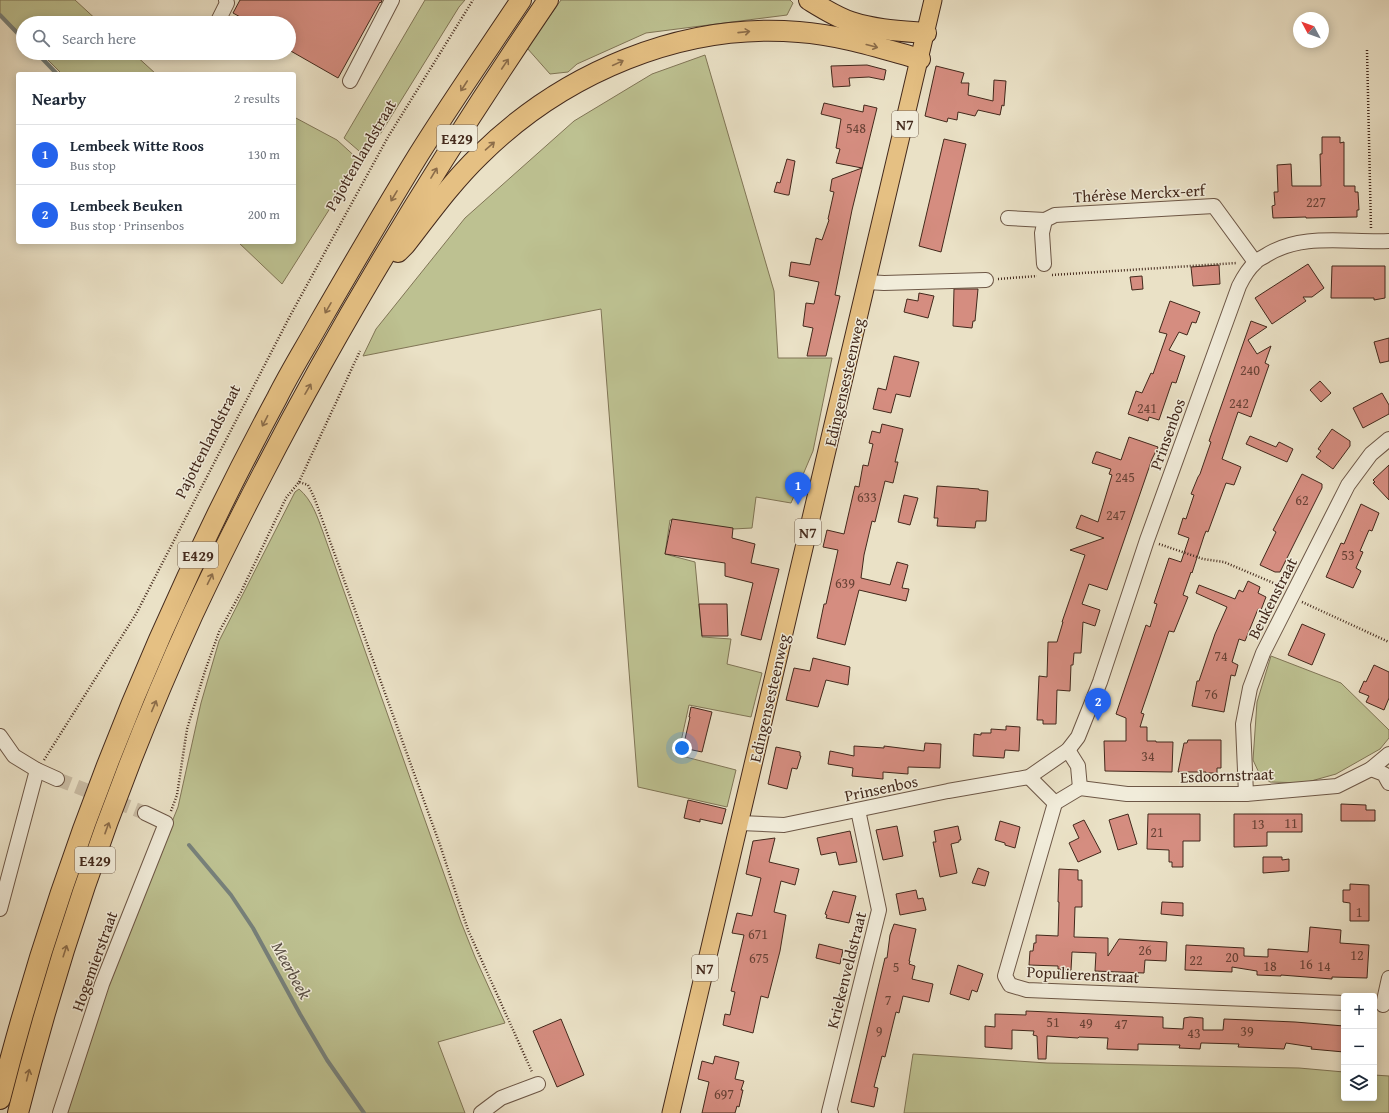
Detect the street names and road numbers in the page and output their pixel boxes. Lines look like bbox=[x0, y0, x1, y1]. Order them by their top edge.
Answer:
street label: Pajottenlandstraat bbox=[318, 94, 402, 215]
road number: N7 bbox=[892, 111, 918, 137]
road number: E429 bbox=[437, 125, 477, 151]
street label: Thérèse Merckx-erf bbox=[1073, 177, 1207, 208]
street label: Edingensesteenweg bbox=[818, 315, 870, 448]
street label: Pajottenlandstraat bbox=[168, 379, 246, 502]
street label: Prinsenbos bbox=[1143, 395, 1191, 473]
road number: N7 bbox=[795, 519, 821, 545]
road number: E429 bbox=[178, 542, 218, 568]
street label: Beukenstraat bbox=[1241, 553, 1303, 643]
street label: Edingensesteenweg bbox=[743, 631, 795, 764]
street label: Esdoornstraat bbox=[1180, 761, 1275, 789]
street label: Prinsenbos bbox=[842, 769, 920, 807]
road number: E429 bbox=[75, 847, 115, 873]
street label: Hogemierstraat bbox=[65, 907, 123, 1014]
street label: Kriekenveldstraat bbox=[820, 909, 872, 1031]
road number: N7 bbox=[692, 955, 718, 981]
street label: Populierenstraat bbox=[1026, 959, 1140, 989]

